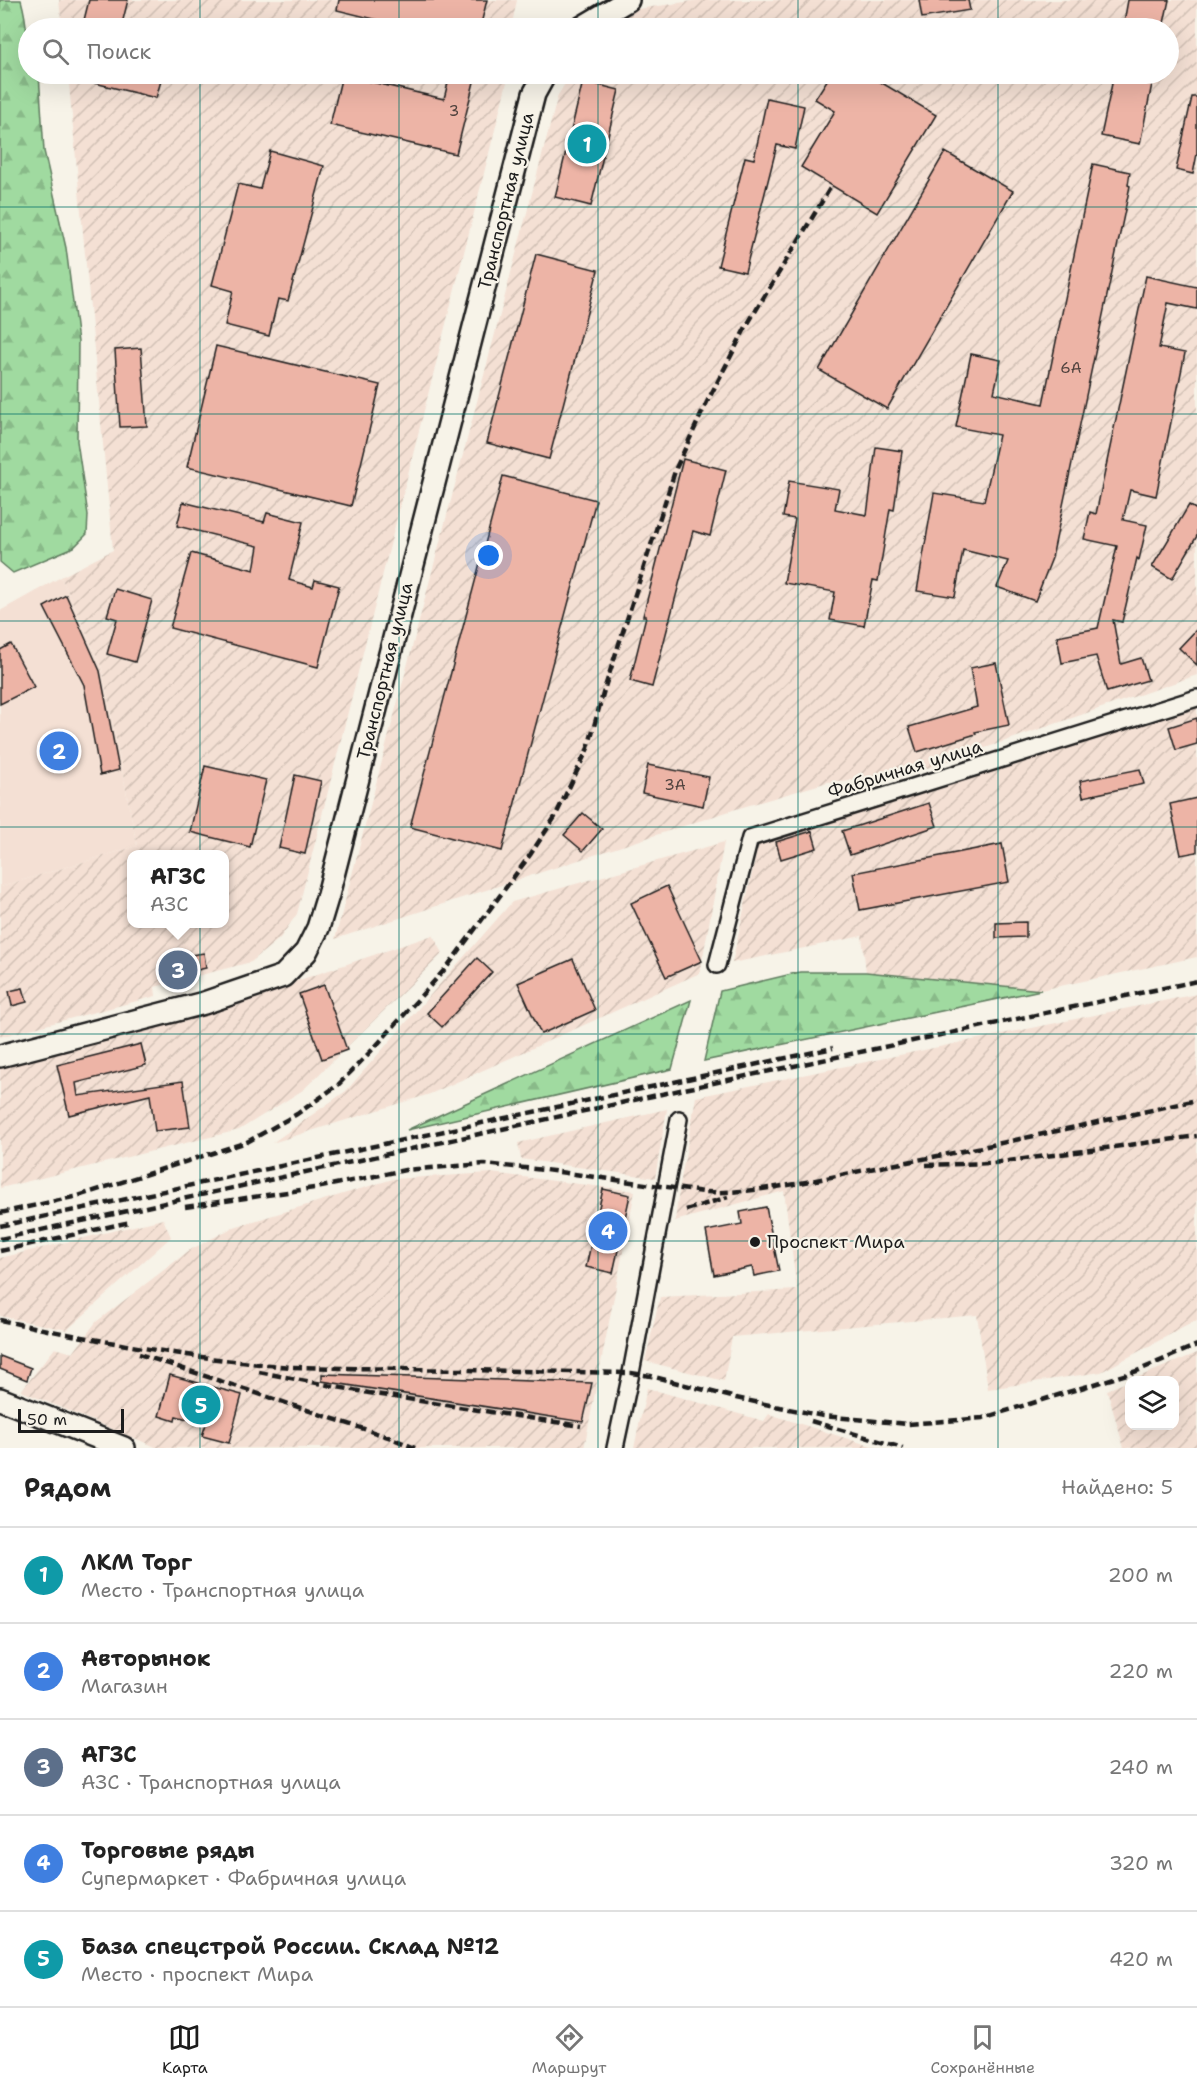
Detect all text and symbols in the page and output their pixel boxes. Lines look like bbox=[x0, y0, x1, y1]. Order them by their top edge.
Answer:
search box bbox=[18, 18, 1179, 84]
icon: search bbox=[39, 35, 72, 68]
text: Поиск bbox=[87, 37, 151, 66]
house number: 3 bbox=[449, 101, 459, 121]
street label: Транспортная улица bbox=[472, 110, 540, 292]
pin: 1 bbox=[568, 122, 606, 166]
house number: 6А bbox=[1060, 358, 1082, 378]
your location bbox=[474, 541, 503, 570]
street label: Транспортная улица bbox=[351, 580, 419, 762]
pin: 2 bbox=[40, 728, 78, 774]
street label: Фабричная улица bbox=[825, 734, 985, 804]
house number: 3А bbox=[664, 775, 686, 795]
popup bbox=[127, 850, 229, 928]
text: АГЗС bbox=[150, 862, 206, 891]
text: АЗС bbox=[150, 891, 189, 917]
pin: 3 bbox=[158, 948, 198, 992]
pin: 4 bbox=[588, 1208, 628, 1254]
place label: Проспект Мира bbox=[767, 1230, 905, 1254]
marker: Проспект Мира bbox=[748, 1235, 762, 1249]
map controls bbox=[1125, 1376, 1179, 1430]
button: layers bbox=[1125, 1376, 1179, 1430]
pin: 5 bbox=[182, 1382, 220, 1428]
scale bar bbox=[18, 1406, 124, 1434]
text: 50 m bbox=[27, 1409, 67, 1430]
text: Рядом bbox=[24, 1470, 111, 1505]
text: Найдено: 5 bbox=[1061, 1474, 1173, 1500]
text: ЛКМ Торг bbox=[81, 1548, 192, 1577]
text: 1 bbox=[39, 1562, 48, 1588]
text: 200 m bbox=[1108, 1562, 1173, 1588]
text: Место · Транспортная улица bbox=[81, 1577, 364, 1603]
text: Авторынок bbox=[81, 1644, 211, 1673]
text: 2 bbox=[37, 1658, 51, 1684]
text: 220 m bbox=[1109, 1658, 1173, 1684]
text: Магазин bbox=[81, 1673, 168, 1699]
text: АГЗС bbox=[81, 1740, 137, 1769]
text: 3 bbox=[37, 1754, 51, 1780]
text: 240 m bbox=[1108, 1754, 1173, 1780]
text: АЗС · Транспортная улица bbox=[81, 1769, 341, 1795]
text: Торговые ряды bbox=[81, 1836, 255, 1865]
text: 4 bbox=[37, 1850, 51, 1876]
text: 320 m bbox=[1109, 1850, 1173, 1876]
text: Супермаркет · Фабричная улица bbox=[81, 1865, 406, 1891]
text: База спецстрой России. Склад №12 bbox=[81, 1932, 499, 1961]
text: 5 bbox=[37, 1946, 50, 1972]
text: 420 m bbox=[1109, 1946, 1173, 1972]
text: Место · проспект Мира bbox=[81, 1961, 313, 1987]
tab: Карта bbox=[162, 2021, 208, 2078]
tab: Маршрут bbox=[532, 2021, 606, 2078]
tab: Сохранённые bbox=[930, 2021, 1035, 2078]

